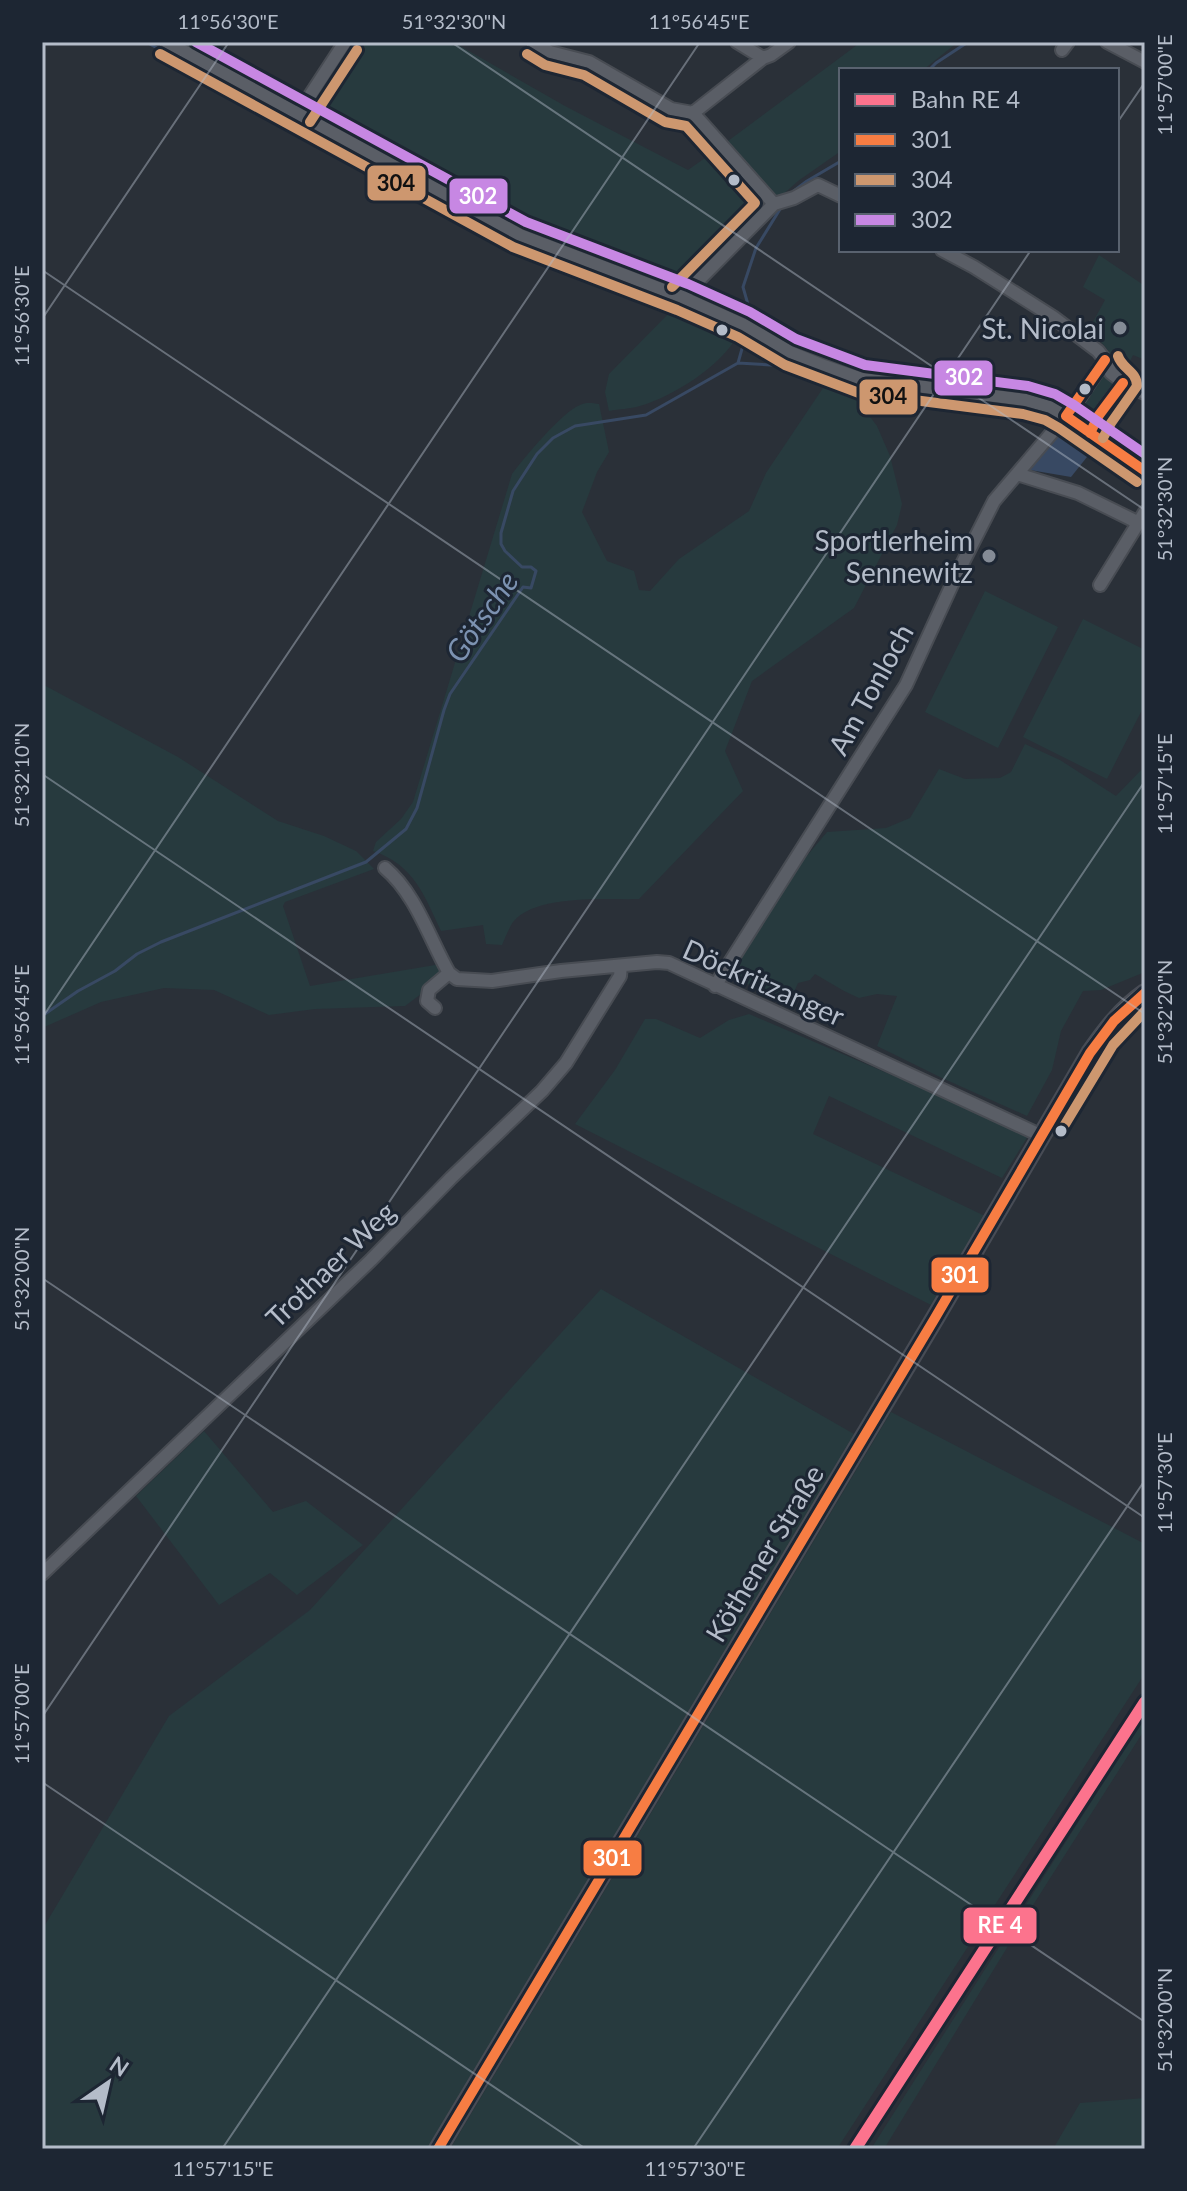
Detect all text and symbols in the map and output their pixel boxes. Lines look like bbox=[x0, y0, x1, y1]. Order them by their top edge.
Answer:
text: 11°56'30"E bbox=[178, 9, 278, 33]
text: 51°32'30"N bbox=[402, 9, 506, 33]
text: 11°56'45"E bbox=[649, 9, 749, 33]
text: 11°57'00"E bbox=[1152, 35, 1176, 135]
legend bbox=[839, 68, 1119, 252]
text: Bahn RE 4 bbox=[911, 84, 1020, 113]
text: 301 bbox=[911, 124, 953, 153]
line badge: 304 bbox=[366, 164, 427, 202]
text: 304 bbox=[911, 164, 953, 193]
text: 304 bbox=[377, 169, 415, 196]
unlabelled marker bbox=[726, 172, 742, 188]
line badge: 302 bbox=[448, 177, 509, 215]
text: 302 bbox=[459, 182, 497, 209]
text: 302 bbox=[911, 204, 953, 233]
text: 11°56'30"E bbox=[9, 266, 33, 366]
place label: St. Nicolai bbox=[982, 311, 1104, 345]
marker: St. Nicolai bbox=[1111, 319, 1129, 337]
unlabelled marker bbox=[714, 322, 730, 338]
line badge: 302 bbox=[933, 359, 994, 397]
text: 302 bbox=[945, 363, 983, 390]
line badge: 304 bbox=[858, 378, 919, 416]
unlabelled marker bbox=[1077, 381, 1093, 397]
text: 304 bbox=[869, 382, 907, 409]
text: 51°32'30"N bbox=[1152, 457, 1176, 561]
place label: Sportlerheim Sennewitz bbox=[815, 523, 973, 589]
marker: Sportlerheim Sennewitz bbox=[980, 547, 998, 565]
water label: Götsche bbox=[437, 564, 525, 668]
street label: Am Tonloch bbox=[820, 618, 920, 760]
text: 51°32'10"N bbox=[9, 723, 33, 827]
text: 11°57'15"E bbox=[1152, 734, 1176, 834]
street label: Döckritzanger bbox=[678, 931, 850, 1033]
text: 51°32'20"N bbox=[1152, 960, 1176, 1064]
text: 11°56'45"E bbox=[9, 965, 33, 1065]
unlabelled marker bbox=[1053, 1123, 1069, 1139]
street label: Trothaer Weg bbox=[258, 1194, 402, 1334]
text: 51°32'00"N bbox=[9, 1227, 33, 1331]
line badge: 301 bbox=[930, 1256, 990, 1294]
text: 301 bbox=[941, 1261, 979, 1288]
text: 11°57'30"E bbox=[1152, 1433, 1176, 1533]
street label: Köthener Straße bbox=[698, 1458, 830, 1648]
text: 11°57'00"E bbox=[9, 1664, 33, 1764]
line badge: 301 bbox=[582, 1839, 643, 1877]
text: 301 bbox=[593, 1844, 631, 1871]
line badge: RE 4 bbox=[962, 1906, 1038, 1945]
text: RE 4 bbox=[978, 1911, 1023, 1938]
text: 51°32'00"N bbox=[1152, 1968, 1176, 2072]
north arrow bbox=[68, 2043, 148, 2123]
text: N bbox=[105, 2050, 134, 2082]
text: 11°57'15"E bbox=[173, 2156, 273, 2180]
text: 11°57'30"E bbox=[645, 2156, 745, 2180]

